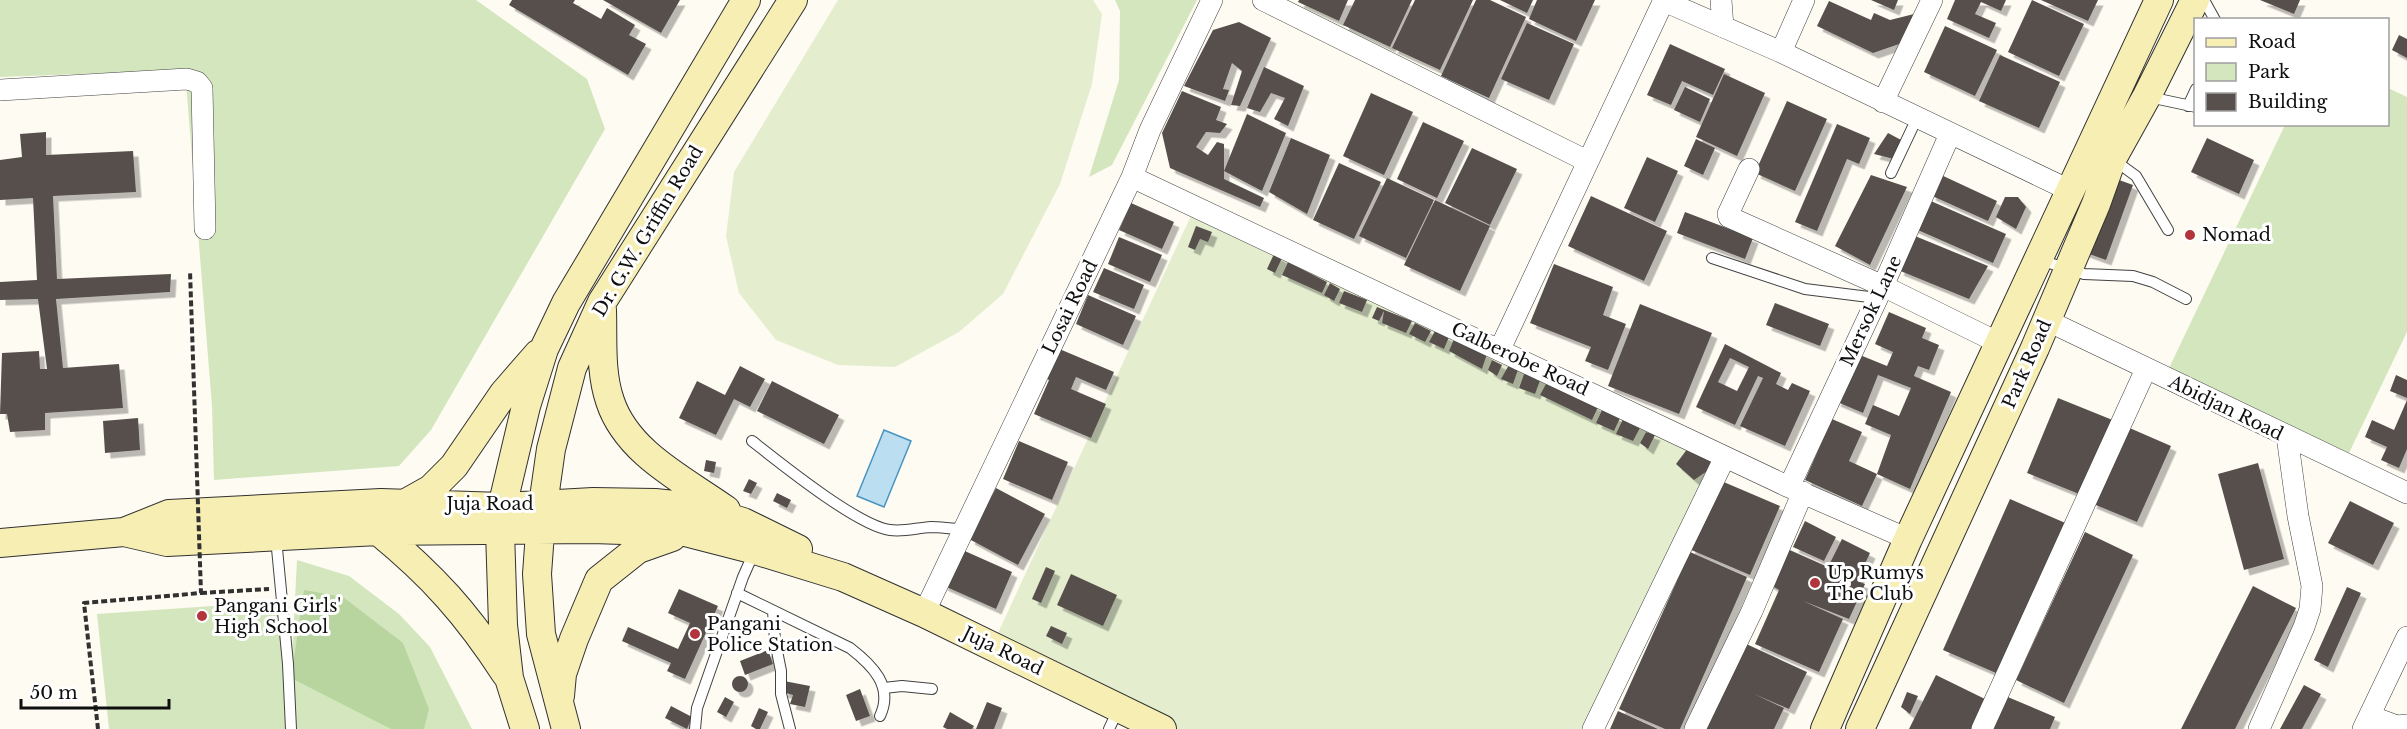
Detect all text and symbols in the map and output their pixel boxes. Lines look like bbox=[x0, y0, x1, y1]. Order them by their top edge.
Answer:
legend bbox=[2194, 18, 2389, 126]
text: Road bbox=[2248, 31, 2296, 53]
text: Park bbox=[2248, 61, 2290, 83]
text: Building bbox=[2248, 91, 2327, 113]
street label: Dr. G.W. Griffin Road bbox=[588, 141, 708, 321]
place label: Nomad bbox=[2202, 224, 2271, 246]
marker: Nomad bbox=[2183, 228, 2197, 242]
street label: Mersok Lane bbox=[1836, 252, 1906, 370]
street label: Losai Road bbox=[1038, 256, 1102, 358]
street label: Park Road bbox=[1998, 316, 2056, 412]
street label: Galberobe Road bbox=[1448, 318, 1592, 400]
street label: Abidjan Road bbox=[2164, 370, 2287, 445]
street label: Juja Road bbox=[444, 493, 534, 515]
place label: Up Rumys The Club bbox=[1827, 562, 1924, 605]
marker: Up Rumys The Club bbox=[1808, 576, 1822, 590]
place label: Pangani Girls' High School bbox=[214, 595, 341, 638]
marker: Pangani Girls' High School bbox=[195, 609, 209, 623]
place label: Pangani Police Station bbox=[707, 613, 833, 656]
street label: Juja Road bbox=[957, 621, 1047, 680]
marker: Pangani Police Station bbox=[688, 627, 702, 641]
scale bar bbox=[21, 672, 170, 710]
text: 50 m bbox=[30, 682, 78, 704]

